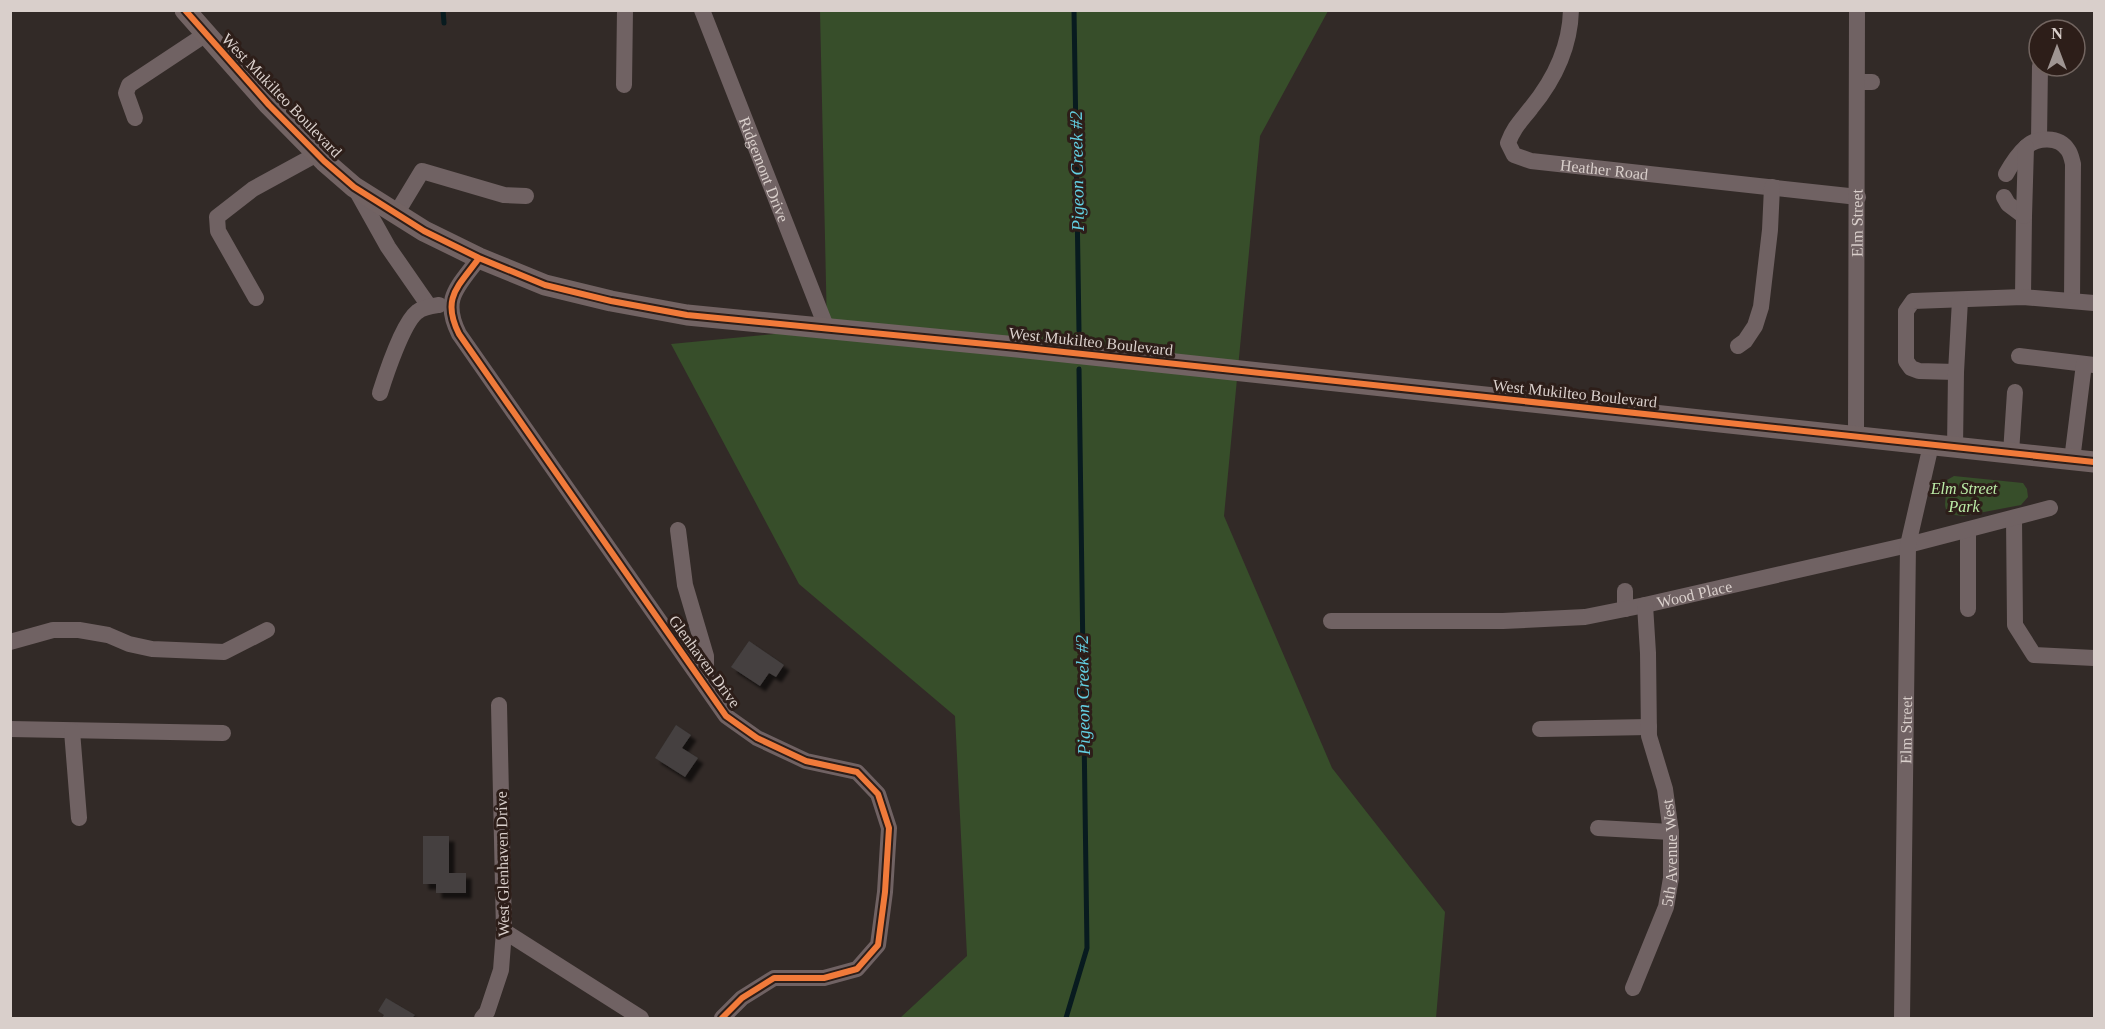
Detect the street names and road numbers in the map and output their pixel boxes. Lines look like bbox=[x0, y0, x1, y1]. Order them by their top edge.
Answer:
street label: West Mukilteo Boulevard bbox=[218, 30, 345, 161]
street label: Ridgemont Drive bbox=[736, 114, 792, 224]
street label: Heather Road bbox=[1559, 156, 1649, 183]
street label: Elm Street bbox=[1848, 188, 1866, 257]
street label: West Mukilteo Boulevard bbox=[1008, 324, 1174, 359]
street label: West Mukilteo Boulevard bbox=[1492, 376, 1658, 411]
street label: Wood Place bbox=[1655, 577, 1734, 611]
street label: Glenhaven Drive bbox=[665, 612, 744, 711]
street label: Elm Street bbox=[1897, 695, 1915, 764]
street label: West Glenhaven Drive bbox=[493, 791, 512, 937]
street label: 5th Avenue West bbox=[1658, 798, 1680, 908]

